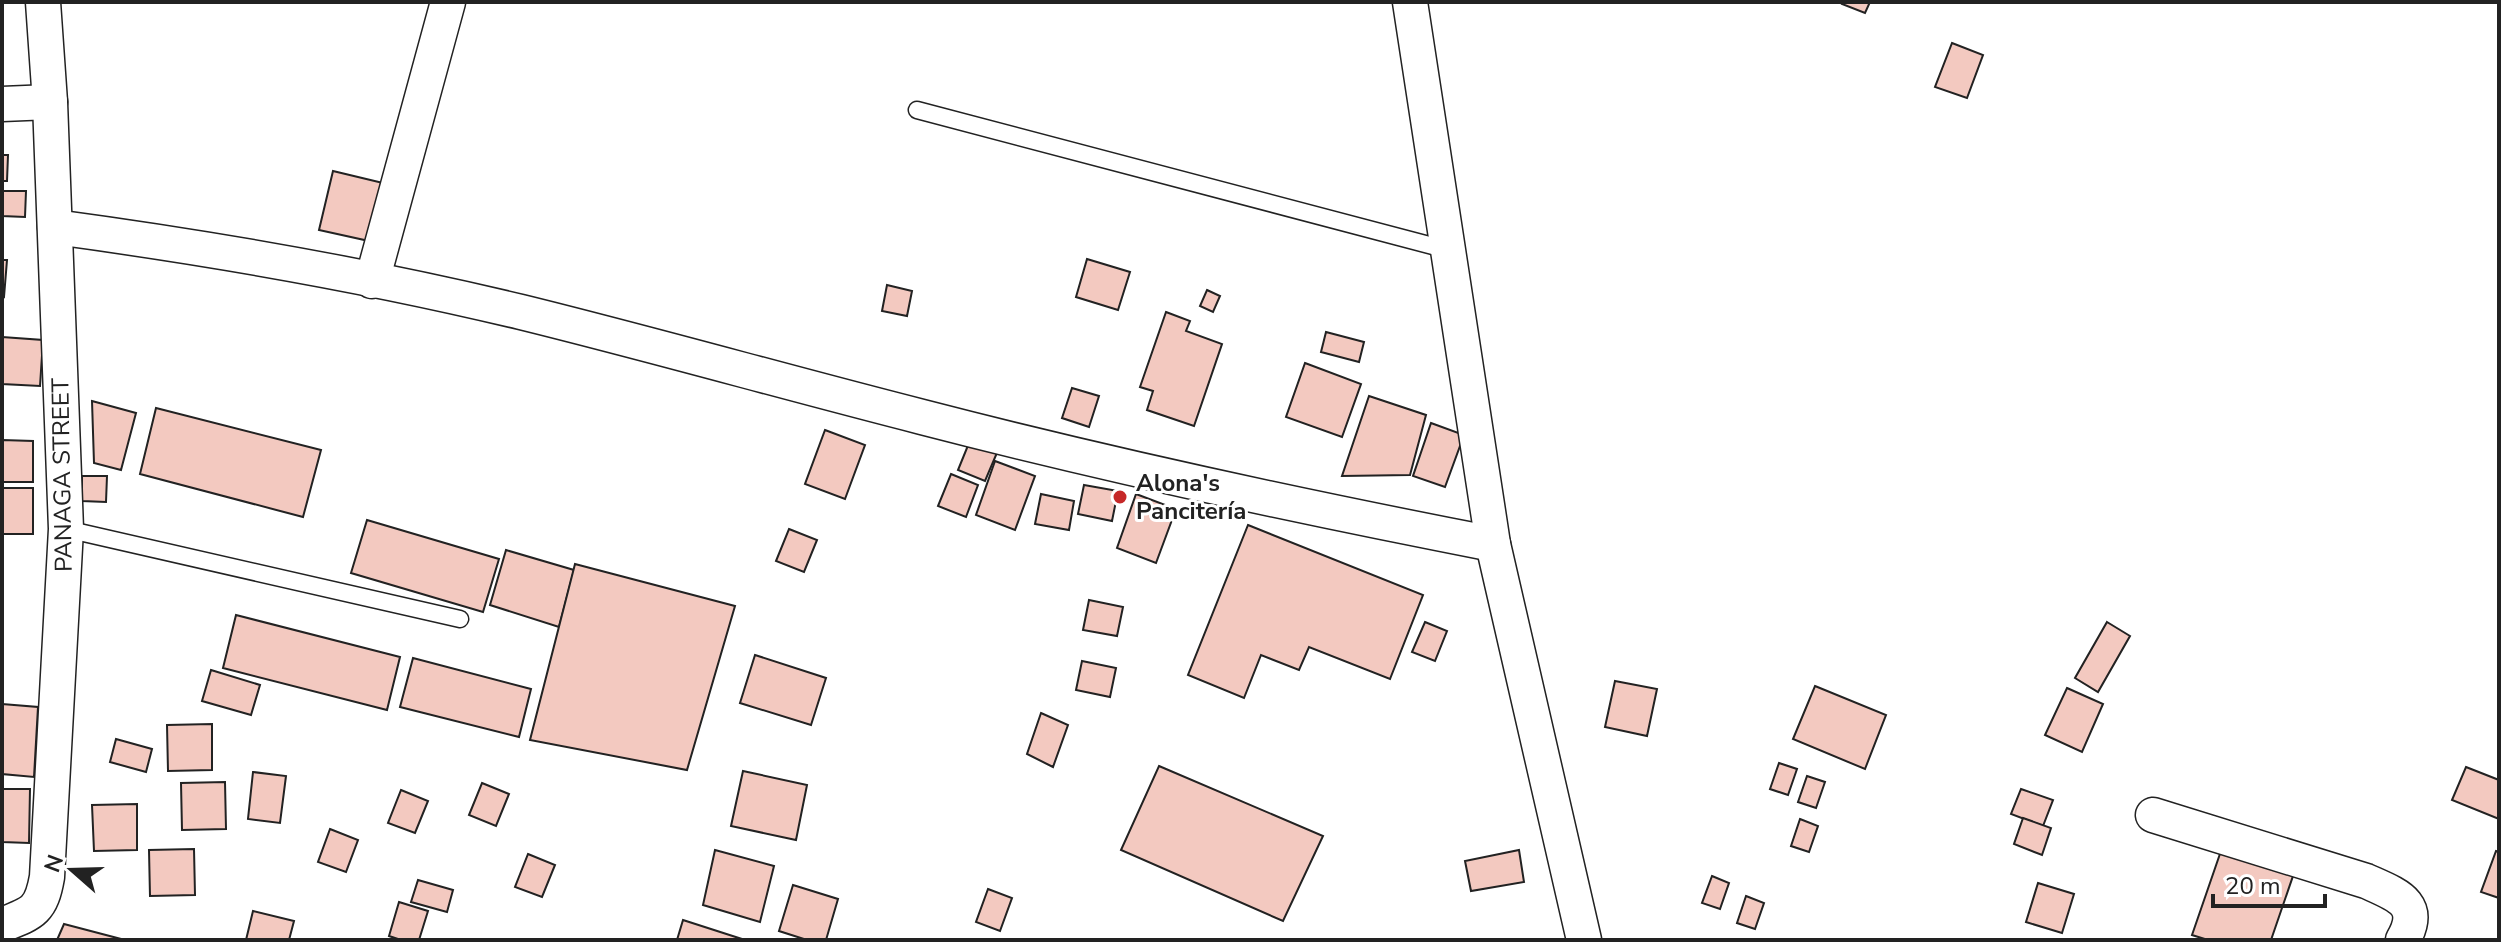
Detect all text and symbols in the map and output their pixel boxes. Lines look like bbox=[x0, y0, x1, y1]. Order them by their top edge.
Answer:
street label: PANAGA STREET bbox=[44, 377, 80, 572]
place label: Alona's Pancitería bbox=[1136, 467, 1246, 527]
marker: Alona's Pancitería bbox=[1111, 488, 1129, 506]
north arrow bbox=[32, 830, 112, 910]
text: N bbox=[37, 851, 71, 876]
scale bar bbox=[2213, 858, 2325, 908]
text: 20 m bbox=[2225, 870, 2281, 902]

